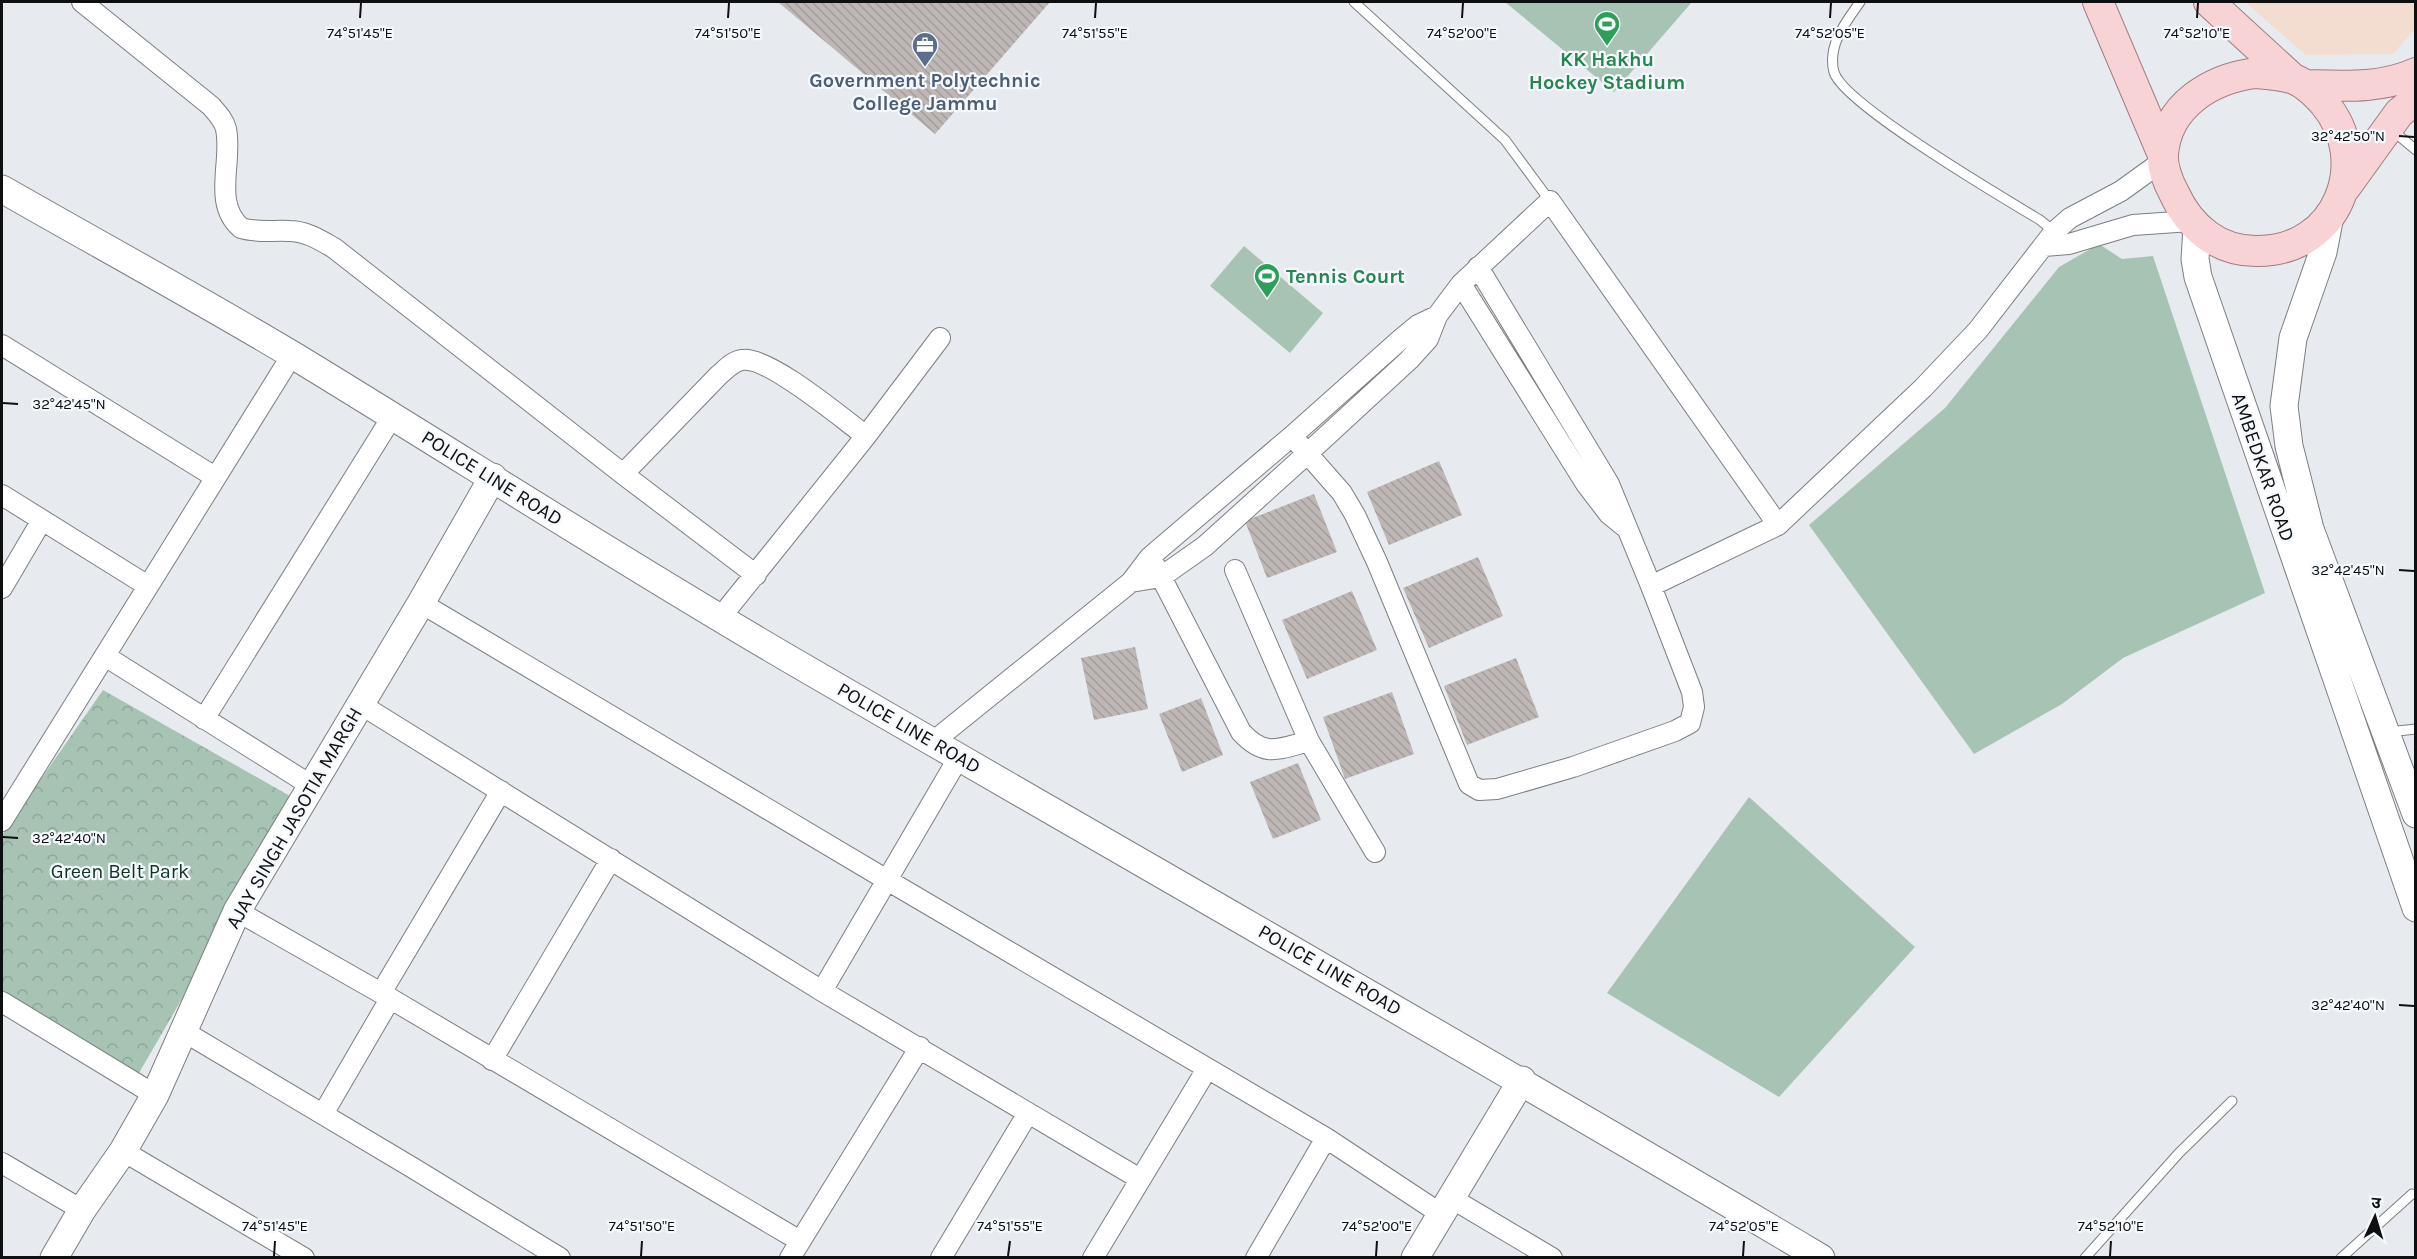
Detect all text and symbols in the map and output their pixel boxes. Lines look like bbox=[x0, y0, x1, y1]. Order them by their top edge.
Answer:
sports icon: KK Hakhu Hockey Stadium bbox=[1592, 9, 1622, 47]
text: 74°51'45"E bbox=[327, 24, 393, 42]
text: 74°51'50"E bbox=[695, 24, 761, 42]
text: 74°51'55"E bbox=[1062, 24, 1128, 42]
text: 74°52'00"E bbox=[1427, 24, 1497, 42]
text: 74°52'05"E bbox=[1795, 24, 1865, 42]
text: 74°52'10"E bbox=[2164, 24, 2230, 42]
office icon: Government Polytechnic College Jammu bbox=[910, 30, 940, 68]
place label: KK Hakhu Hockey Stadium bbox=[1529, 48, 1685, 94]
place label: Government Polytechnic College Jammu bbox=[809, 69, 1041, 115]
text: 32°42'50"N bbox=[2311, 127, 2385, 145]
sports icon: Tennis Court bbox=[1252, 261, 1282, 299]
place label: Tennis Court bbox=[1286, 265, 1405, 288]
street label: AMBEDKAR ROAD bbox=[2227, 390, 2299, 544]
text: 32°42'45"N bbox=[32, 395, 106, 413]
street label: POLICE LINE ROAD bbox=[417, 425, 567, 531]
text: 32°42'45"N bbox=[2311, 561, 2385, 579]
street label: POLICE LINE ROAD bbox=[833, 678, 985, 778]
street label: AJAY SINGH JASOTIA MARGH bbox=[221, 703, 367, 933]
text: 32°42'40"N bbox=[32, 829, 106, 847]
park label: Green Belt Park bbox=[51, 860, 189, 883]
street label: POLICE LINE ROAD bbox=[1254, 920, 1406, 1020]
text: 32°42'40"N bbox=[2311, 996, 2385, 1014]
north arrow bbox=[2345, 1187, 2405, 1247]
text: उ bbox=[2371, 1193, 2382, 1212]
text: 74°51'45"E bbox=[242, 1217, 308, 1235]
text: 74°51'50"E bbox=[609, 1217, 675, 1235]
text: 74°51'55"E bbox=[977, 1217, 1043, 1235]
text: 74°52'00"E bbox=[1342, 1217, 1412, 1235]
text: 74°52'05"E bbox=[1709, 1217, 1779, 1235]
text: 74°52'10"E bbox=[2078, 1217, 2144, 1235]

